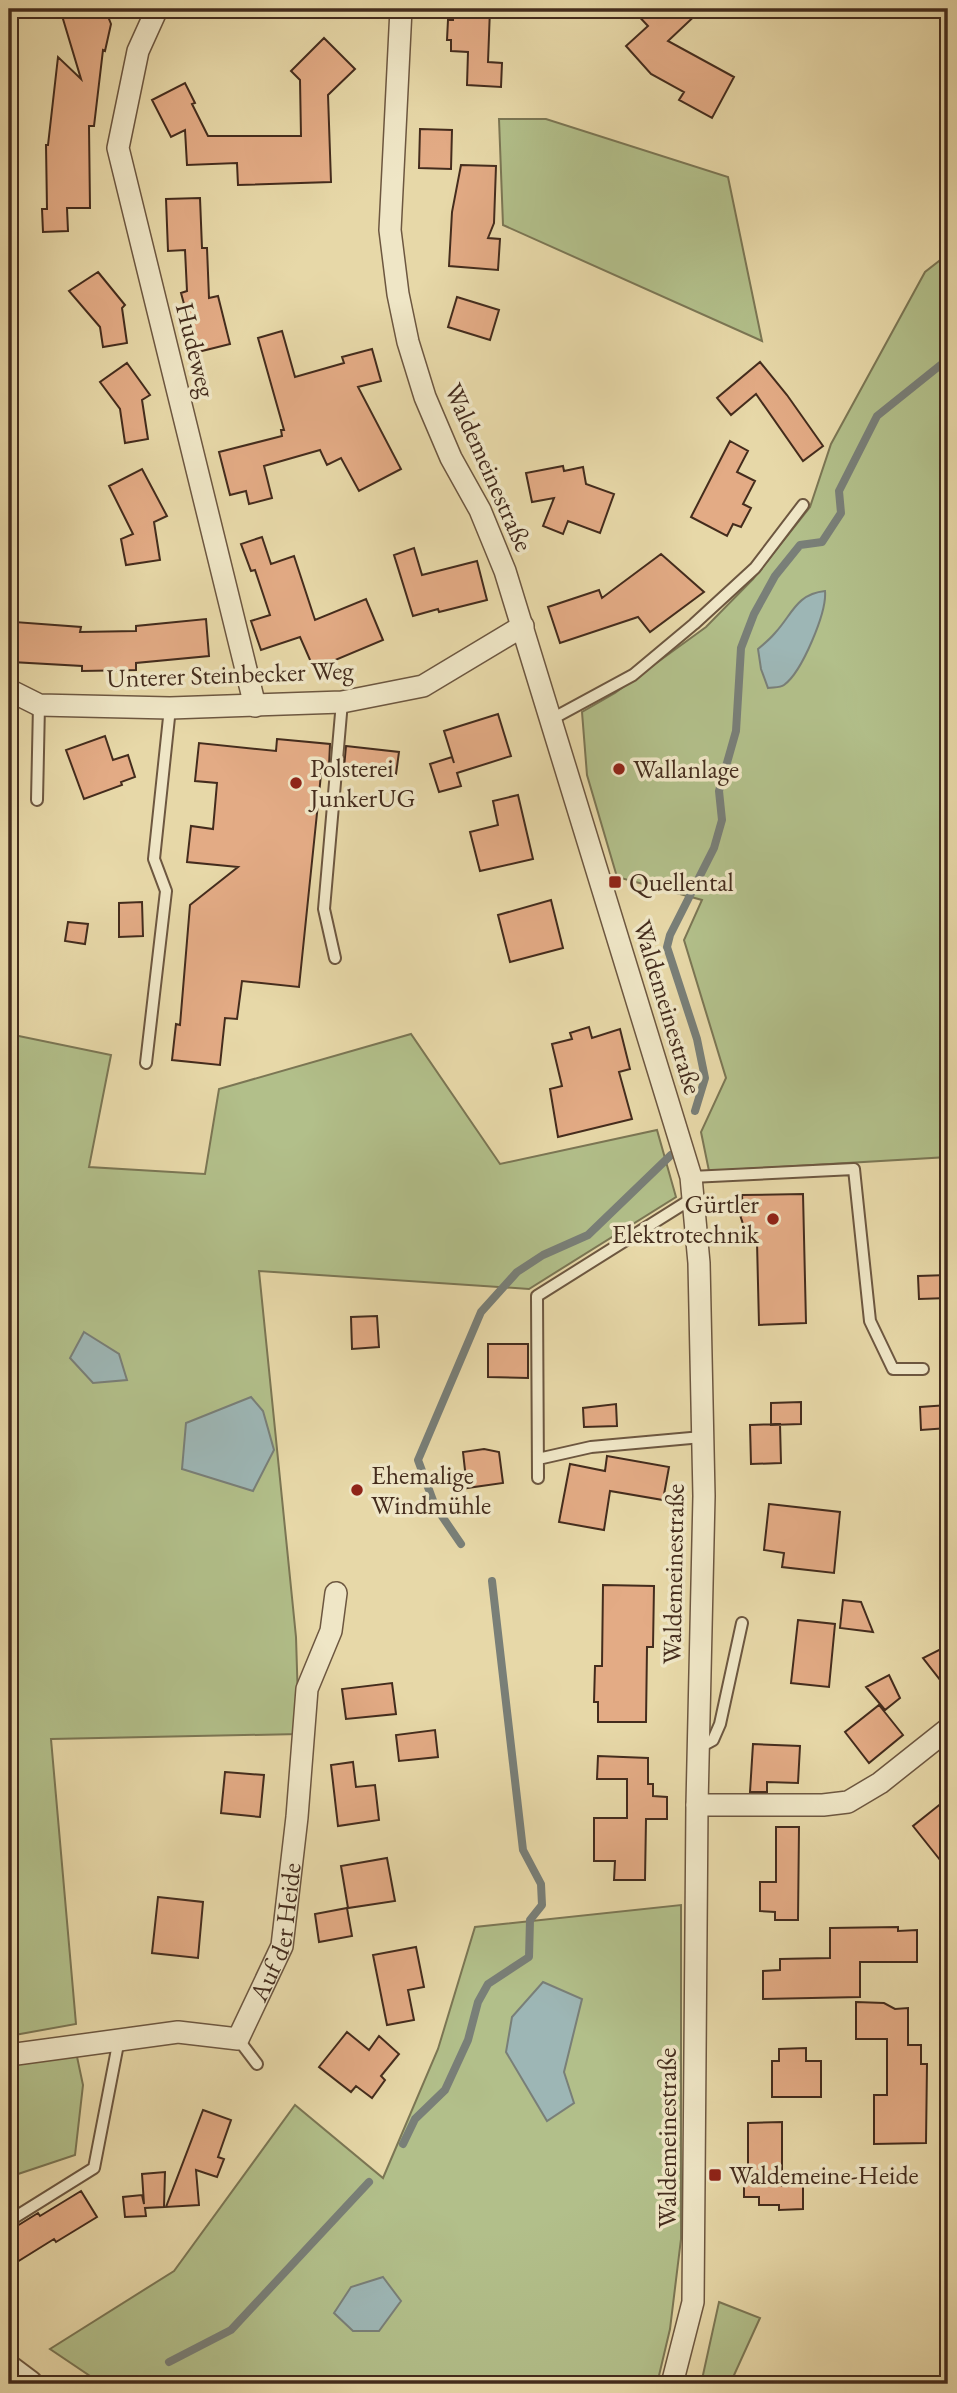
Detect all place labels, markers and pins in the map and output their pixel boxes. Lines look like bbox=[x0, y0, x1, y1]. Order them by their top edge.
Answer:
place label: Polsterei JunkerUG bbox=[308, 751, 415, 815]
place label: Wallanlage bbox=[633, 752, 739, 786]
marker: Wallanlage bbox=[611, 761, 627, 777]
marker: Polsterei JunkerUG bbox=[288, 775, 304, 791]
place label: Quellental bbox=[629, 865, 734, 899]
marker: Quellental bbox=[607, 874, 623, 890]
place label: Gürtler Elektrotechnik bbox=[612, 1187, 760, 1251]
marker: Gürtler Elektrotechnik bbox=[765, 1211, 781, 1227]
place label: Ehemalige Windmühle bbox=[371, 1458, 491, 1522]
marker: Ehemalige Windmühle bbox=[349, 1482, 365, 1498]
place label: Waldemeine-Heide bbox=[729, 2158, 919, 2192]
marker: Waldemeine-Heide bbox=[707, 2167, 723, 2183]

